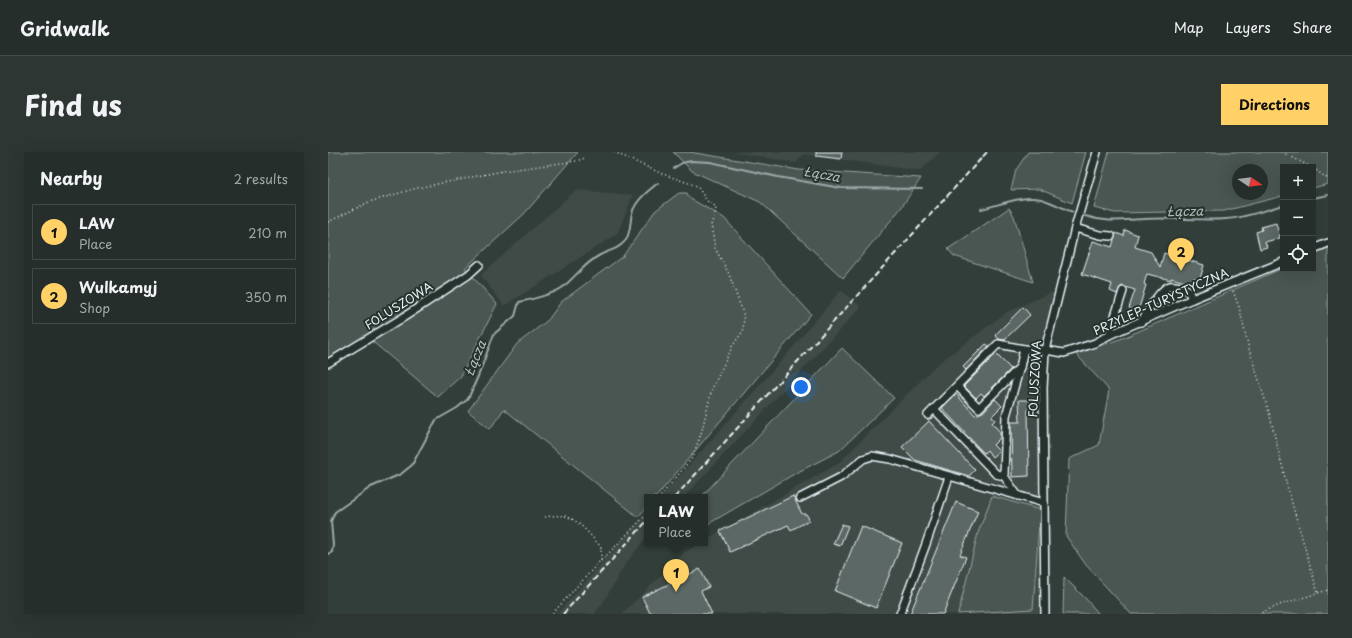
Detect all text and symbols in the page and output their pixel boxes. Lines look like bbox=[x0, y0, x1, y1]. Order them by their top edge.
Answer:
text: Gridwalk bbox=[20, 14, 110, 42]
text: Map bbox=[1174, 17, 1204, 38]
text: Layers bbox=[1226, 17, 1271, 38]
text: Share bbox=[1293, 17, 1332, 38]
text: Find us bbox=[24, 83, 122, 126]
button: Directions bbox=[1221, 84, 1328, 125]
water label: Łącza bbox=[803, 161, 842, 186]
north arrow bbox=[1232, 164, 1268, 200]
map controls bbox=[1280, 164, 1316, 272]
button: + bbox=[1280, 164, 1316, 200]
text: Nearby bbox=[40, 165, 102, 191]
text: 2 results bbox=[234, 169, 288, 188]
button: − bbox=[1280, 200, 1316, 236]
water label: Łącza bbox=[1167, 201, 1204, 220]
text: LAW bbox=[79, 211, 115, 234]
text: 1 bbox=[51, 223, 57, 242]
text: 210 m bbox=[248, 223, 287, 242]
text: Place bbox=[79, 234, 112, 253]
button: locate bbox=[1280, 236, 1316, 272]
pin: 2 bbox=[1168, 238, 1194, 271]
street label: PRZYLEP-TURYSTYCZNA bbox=[1090, 263, 1231, 339]
text: Wulkamyj bbox=[79, 275, 158, 298]
street label: FOLUSZOWA bbox=[361, 277, 436, 333]
text: 2 bbox=[49, 287, 59, 306]
text: 350 m bbox=[245, 287, 287, 306]
text: Shop bbox=[79, 298, 110, 317]
water label: Łącza bbox=[459, 337, 490, 378]
street label: FOLUSZOWA bbox=[1023, 340, 1045, 418]
your location bbox=[791, 377, 811, 397]
popup bbox=[644, 494, 708, 546]
text: LAW bbox=[658, 499, 694, 522]
text: Place bbox=[658, 522, 691, 541]
pin: 1 bbox=[663, 559, 689, 592]

